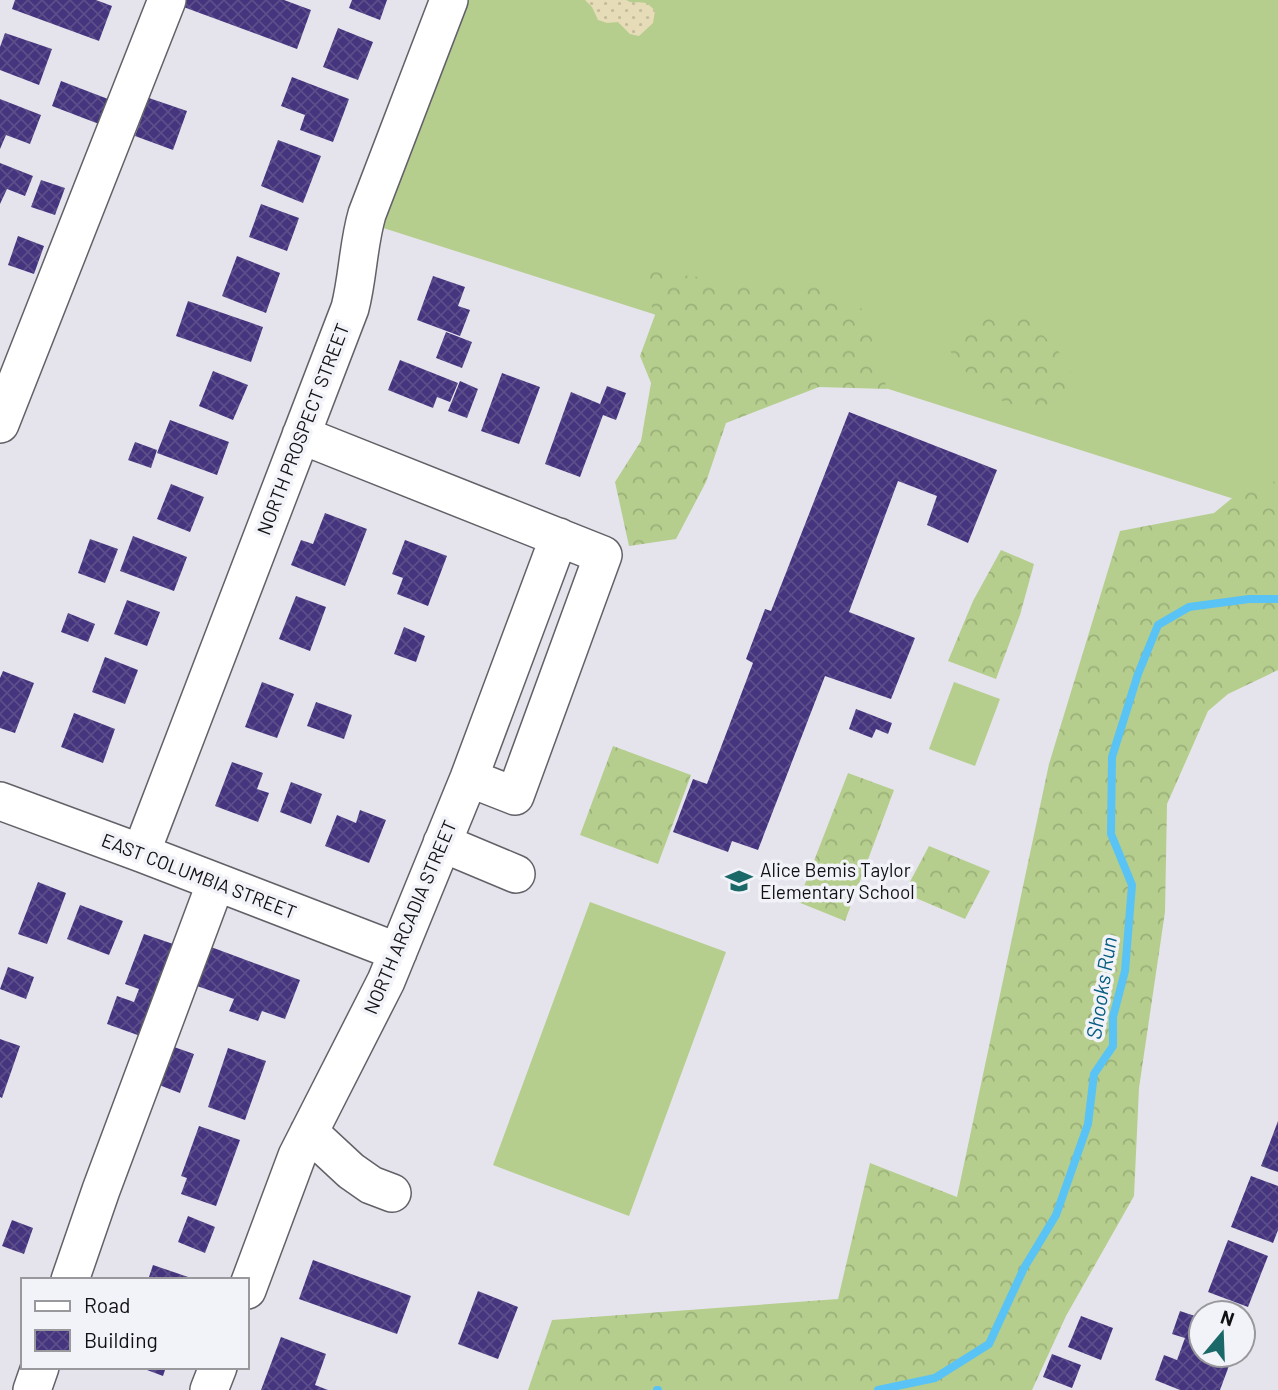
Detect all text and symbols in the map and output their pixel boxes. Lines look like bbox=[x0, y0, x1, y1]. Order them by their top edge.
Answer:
street label: NORTH PROSPECT STREET bbox=[252, 320, 354, 538]
street label: NORTH ARCADIA STREET bbox=[358, 816, 461, 1017]
street label: EAST COLUMBIA STREET bbox=[99, 828, 300, 923]
place label: Alice Bemis Taylor Elementary School bbox=[760, 858, 915, 903]
school or university icon: Alice Bemis Taylor Elementary School bbox=[724, 866, 754, 896]
water label: Shooks Run bbox=[1080, 935, 1121, 1041]
legend bbox=[21, 1278, 248, 1369]
text: Road bbox=[84, 1292, 130, 1317]
north arrow bbox=[1187, 1299, 1257, 1369]
text: N bbox=[1218, 1305, 1237, 1330]
text: Building bbox=[84, 1327, 158, 1352]

